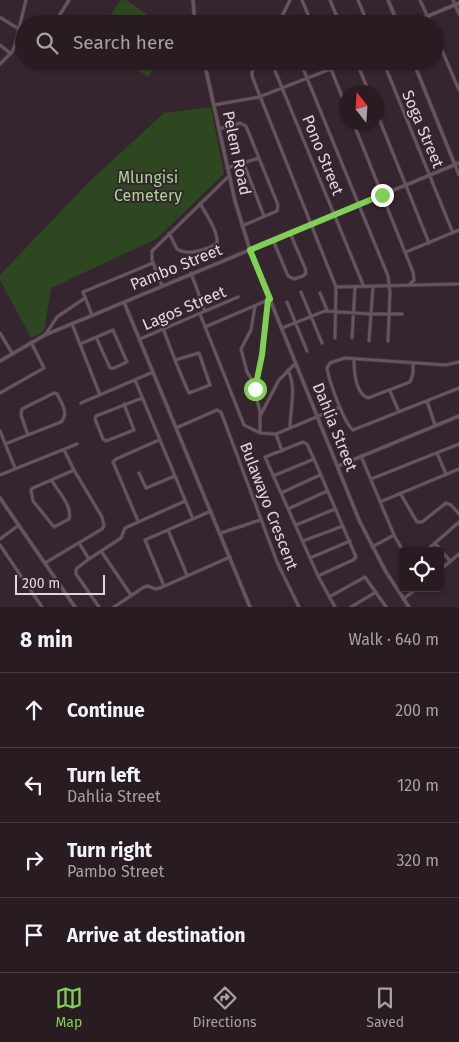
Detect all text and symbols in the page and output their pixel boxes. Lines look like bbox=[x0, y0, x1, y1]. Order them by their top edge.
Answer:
search box bbox=[15, 15, 444, 70]
icon: search bbox=[33, 29, 61, 57]
text: Search here bbox=[73, 31, 174, 54]
north arrow bbox=[339, 85, 384, 130]
street label: Soga Street bbox=[398, 87, 448, 171]
street label: Pelem Road bbox=[219, 109, 255, 197]
street label: Pono Street bbox=[298, 112, 348, 198]
park label: Mlungisi Cemetery bbox=[114, 168, 182, 205]
route end bbox=[371, 184, 394, 207]
street label: Pambo Street bbox=[127, 240, 225, 294]
street label: Lagos Street bbox=[139, 282, 229, 334]
route start bbox=[244, 378, 267, 401]
street label: Dahlia Street bbox=[309, 380, 361, 474]
street label: Bulawayo Crescent bbox=[236, 439, 302, 573]
map controls bbox=[399, 547, 444, 592]
button: locate bbox=[399, 547, 444, 592]
scale bar bbox=[15, 572, 105, 595]
text: 200 m bbox=[22, 575, 60, 592]
text: 8 min bbox=[20, 627, 73, 653]
text: Walk · 640 m bbox=[349, 630, 439, 649]
icon: ahead bbox=[20, 696, 48, 724]
text: Continue bbox=[67, 699, 145, 722]
text: 200 m bbox=[395, 701, 439, 720]
text: Turn left bbox=[67, 764, 141, 787]
icon: left bbox=[20, 771, 48, 799]
text: 120 m bbox=[397, 776, 439, 795]
text: Dahlia Street bbox=[67, 787, 161, 806]
text: Turn right bbox=[67, 839, 152, 862]
icon: right bbox=[20, 846, 48, 874]
text: 320 m bbox=[396, 851, 439, 870]
text: Pambo Street bbox=[67, 862, 164, 881]
icon: arrive bbox=[20, 921, 48, 949]
text: Arrive at destination bbox=[67, 924, 246, 947]
tab: Map bbox=[55, 984, 83, 1031]
tab: Directions bbox=[192, 984, 257, 1031]
tab: Saved bbox=[366, 984, 404, 1031]

